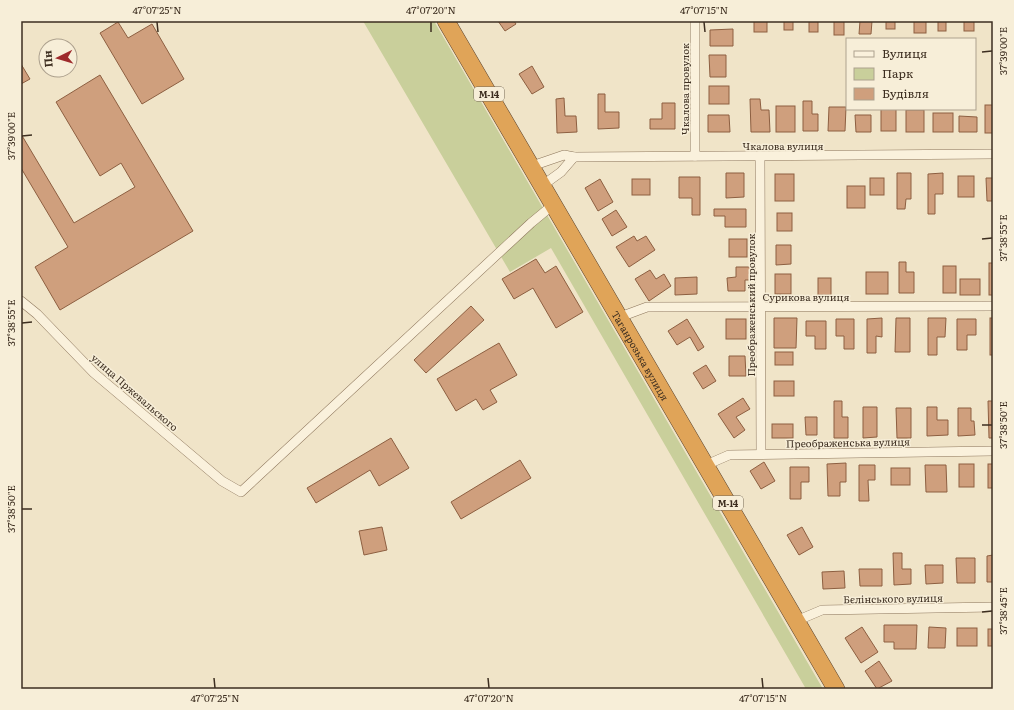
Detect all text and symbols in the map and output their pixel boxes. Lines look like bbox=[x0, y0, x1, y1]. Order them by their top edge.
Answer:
text: 47°07'25"N bbox=[132, 2, 182, 17]
text: 47°07'20"N bbox=[406, 2, 456, 17]
text: 47°07'15"N bbox=[680, 2, 728, 17]
text: 37°39'00"E bbox=[995, 27, 1010, 75]
north arrow bbox=[38, 38, 78, 78]
legend bbox=[846, 38, 976, 110]
street label: Чкалова провулок bbox=[677, 43, 692, 135]
text: Вулиця bbox=[882, 44, 927, 62]
text: Пн bbox=[38, 50, 56, 68]
text: Парк bbox=[882, 64, 913, 82]
text: Будівля bbox=[882, 84, 929, 102]
road number: М-14 bbox=[474, 87, 504, 101]
text: 37°39'00"E bbox=[3, 112, 18, 160]
street label: Чкалова вулиця bbox=[742, 138, 824, 153]
text: 37°38'55"E bbox=[995, 214, 1010, 262]
street label: Преображенський провулок bbox=[743, 233, 758, 377]
street label: Сурикова вулиця bbox=[763, 289, 849, 304]
text: 37°38'55"E bbox=[3, 299, 18, 347]
street label: Таганрозька вулиця bbox=[609, 307, 673, 403]
street label: улица Пржевальского bbox=[88, 350, 182, 434]
text: 37°38'50"E bbox=[995, 401, 1010, 449]
street label: Преображенська вулиця bbox=[786, 433, 910, 451]
text: 37°38'50"E bbox=[3, 485, 18, 533]
road number: М-14 bbox=[713, 496, 743, 510]
text: 37°38'45"E bbox=[995, 587, 1010, 635]
street label: Бєлінського вулиця bbox=[843, 590, 943, 606]
text: 47°07'25"N bbox=[190, 690, 240, 705]
text: 47°07'20"N bbox=[464, 690, 514, 705]
text: 47°07'15"N bbox=[739, 690, 787, 705]

